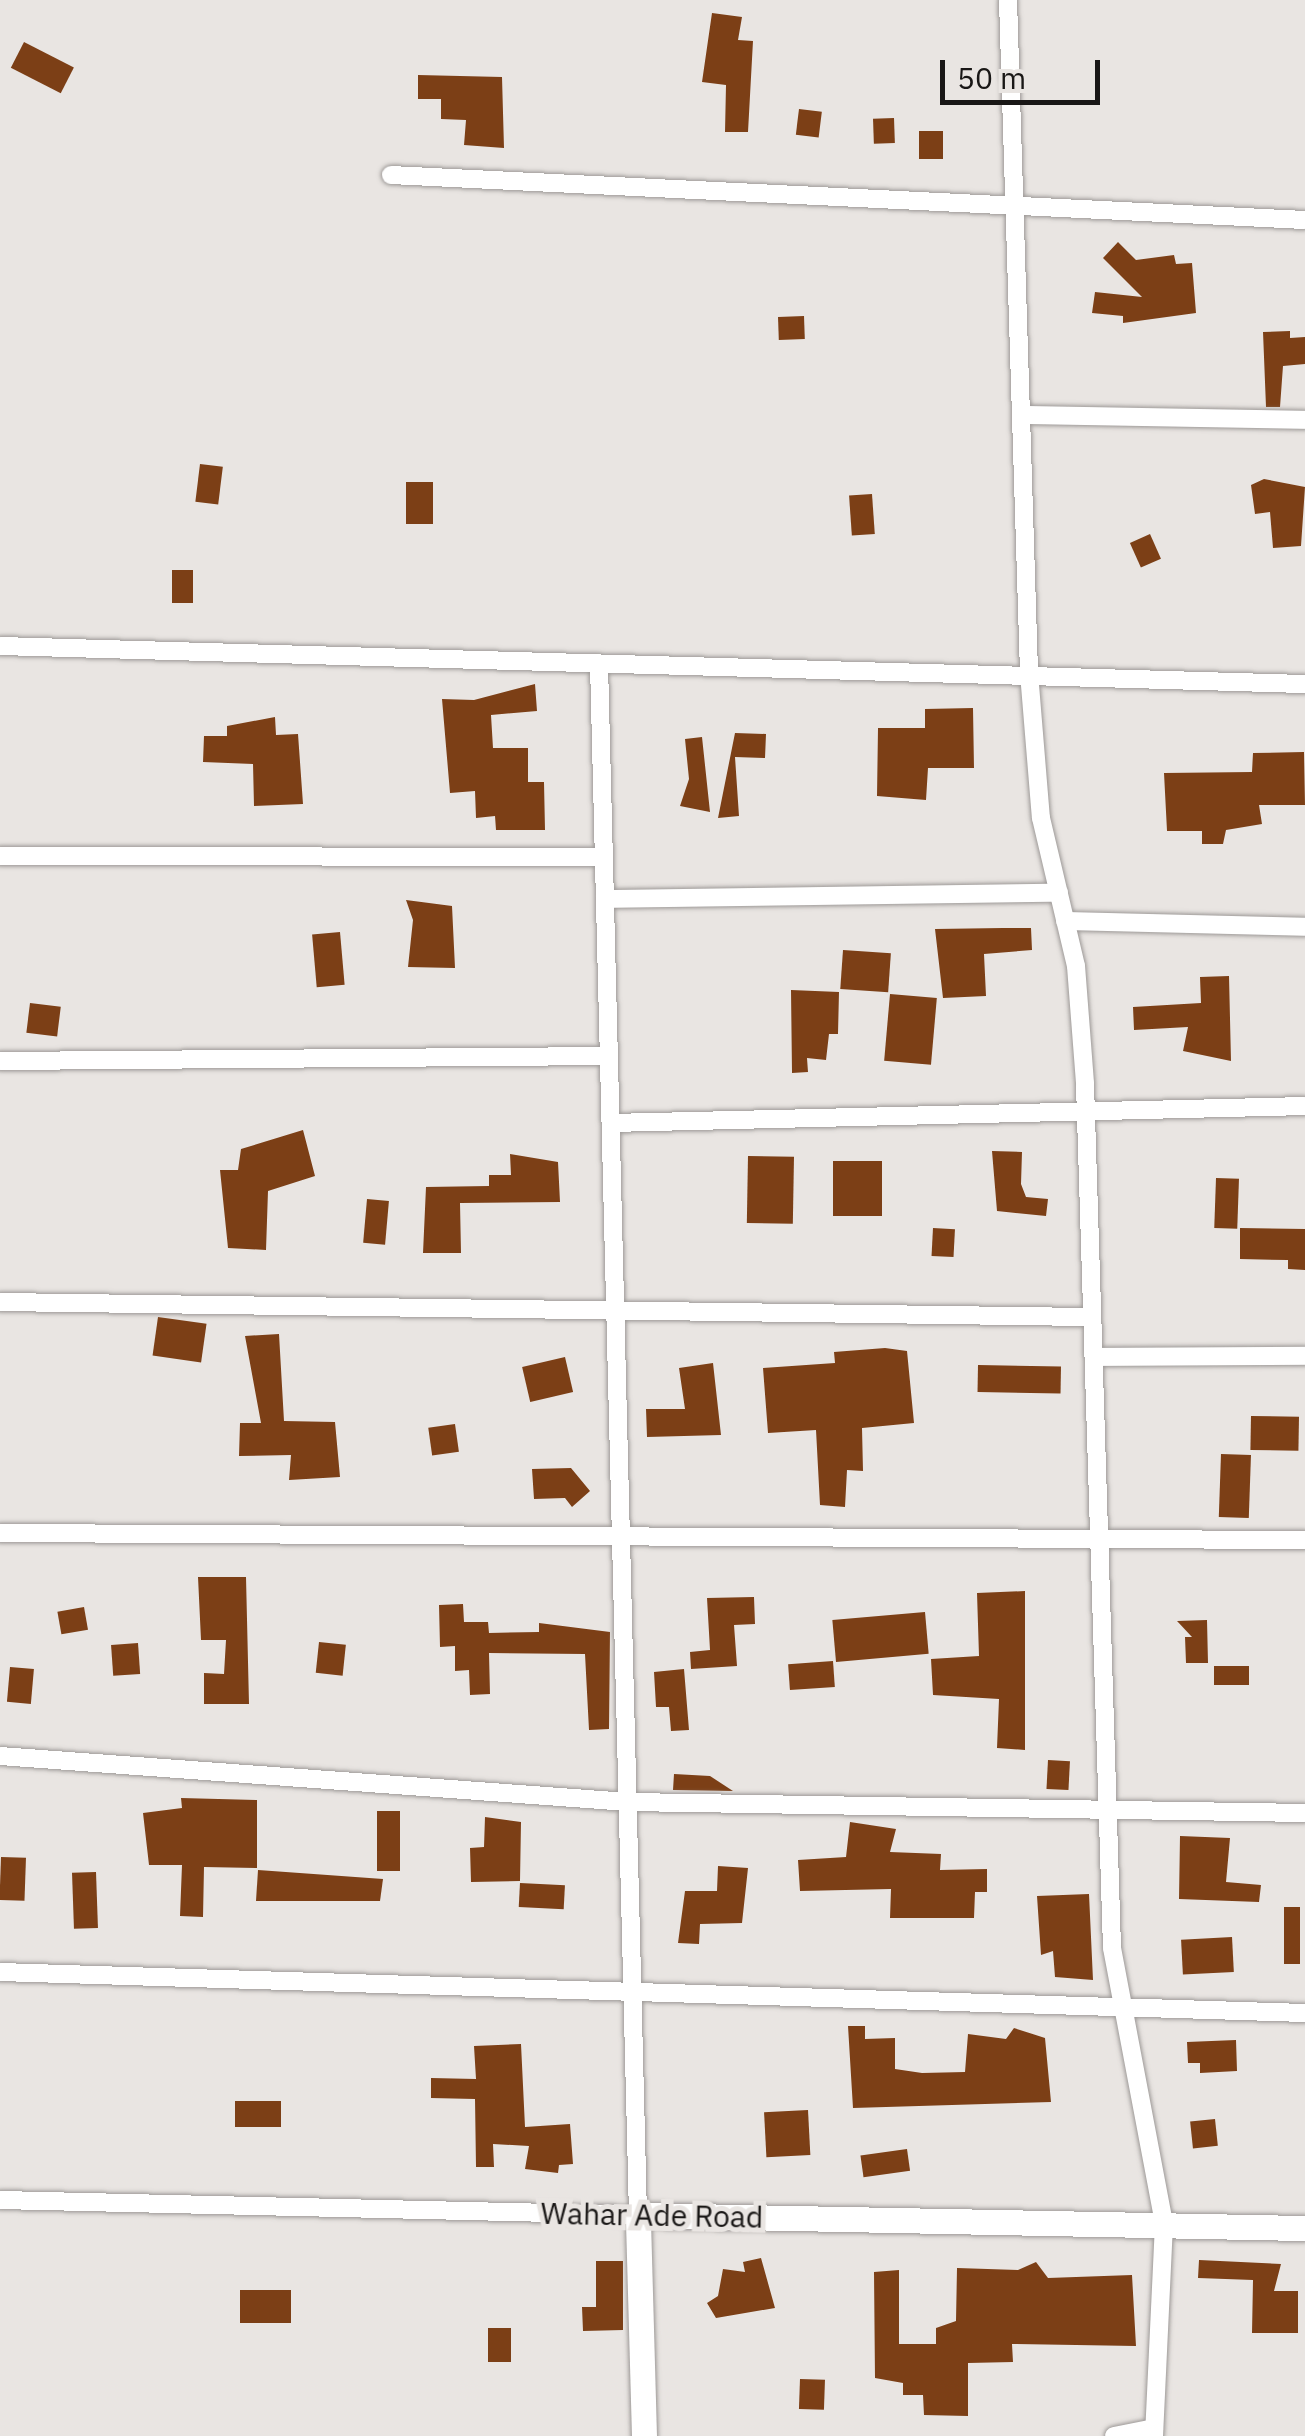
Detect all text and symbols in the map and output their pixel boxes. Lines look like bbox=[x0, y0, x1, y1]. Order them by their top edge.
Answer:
scale bar bbox=[945, 40, 1105, 102]
text: 50 m bbox=[957, 58, 1026, 97]
street label: Wahar Ade Road bbox=[540, 2195, 764, 2235]

